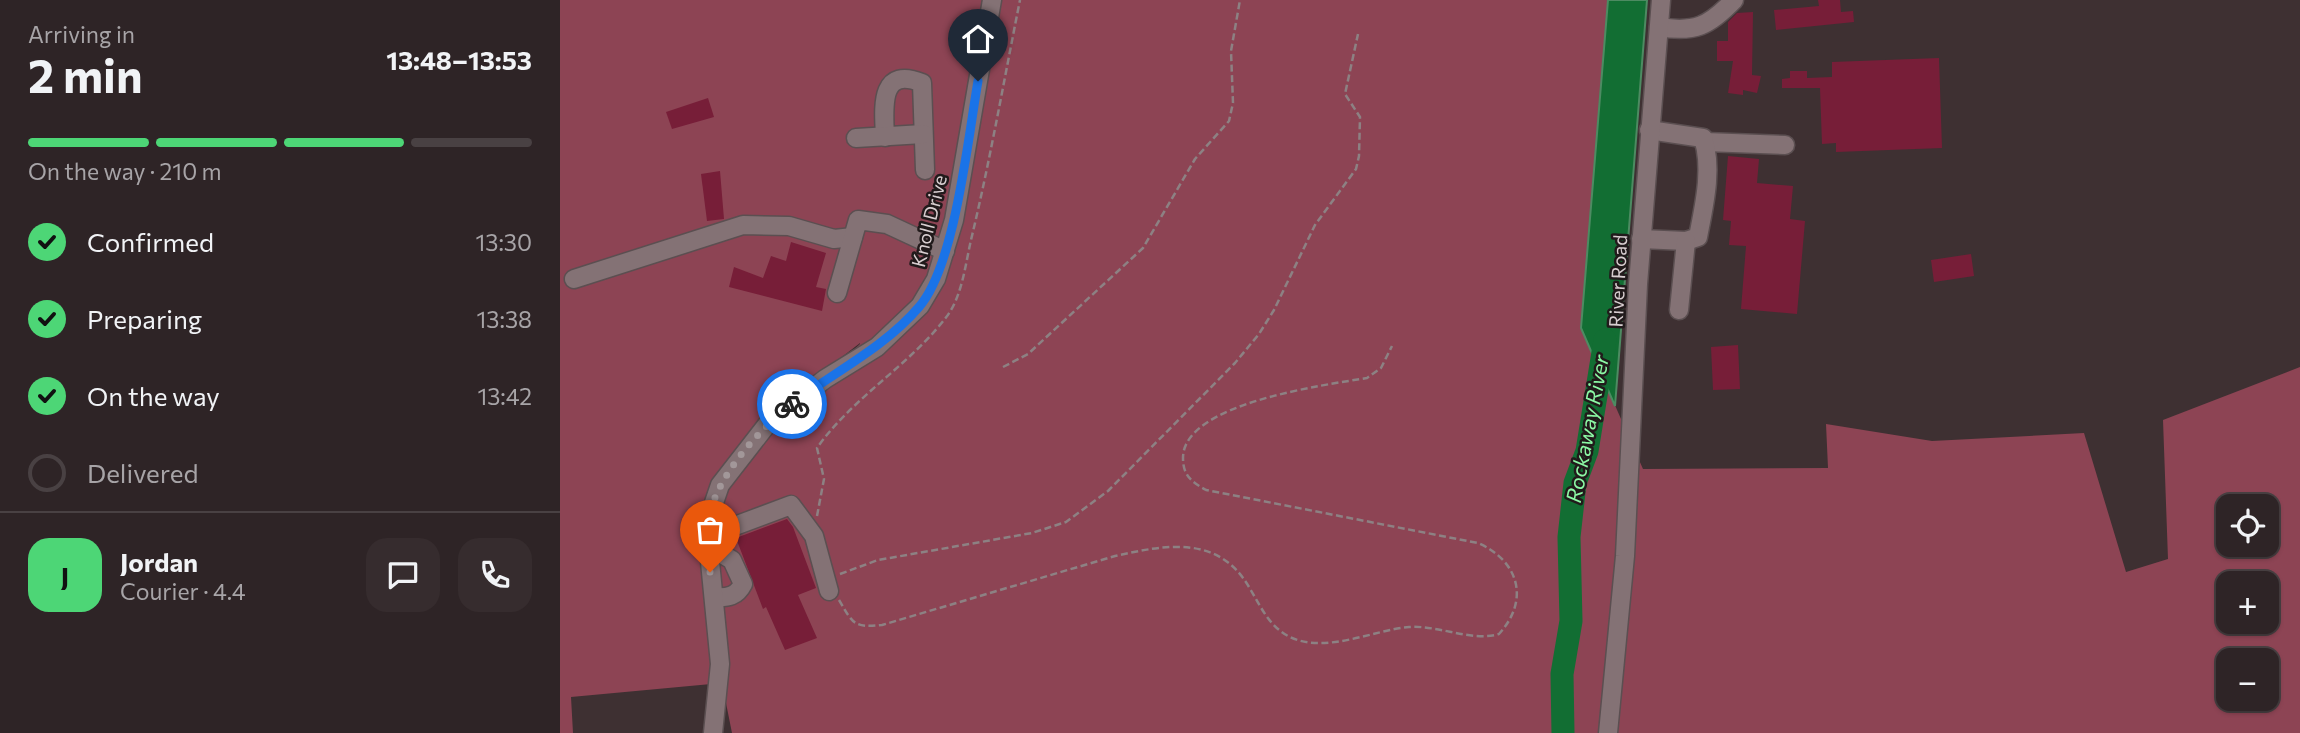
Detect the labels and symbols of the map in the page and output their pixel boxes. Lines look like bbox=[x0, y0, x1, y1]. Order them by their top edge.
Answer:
pin bbox=[948, 9, 1008, 81]
street label: Knoll Drive bbox=[906, 172, 951, 269]
street label: River Road bbox=[1604, 234, 1631, 328]
water label: Rockaway River bbox=[1560, 352, 1613, 505]
courier bbox=[757, 369, 827, 439]
pin bbox=[680, 500, 740, 572]

